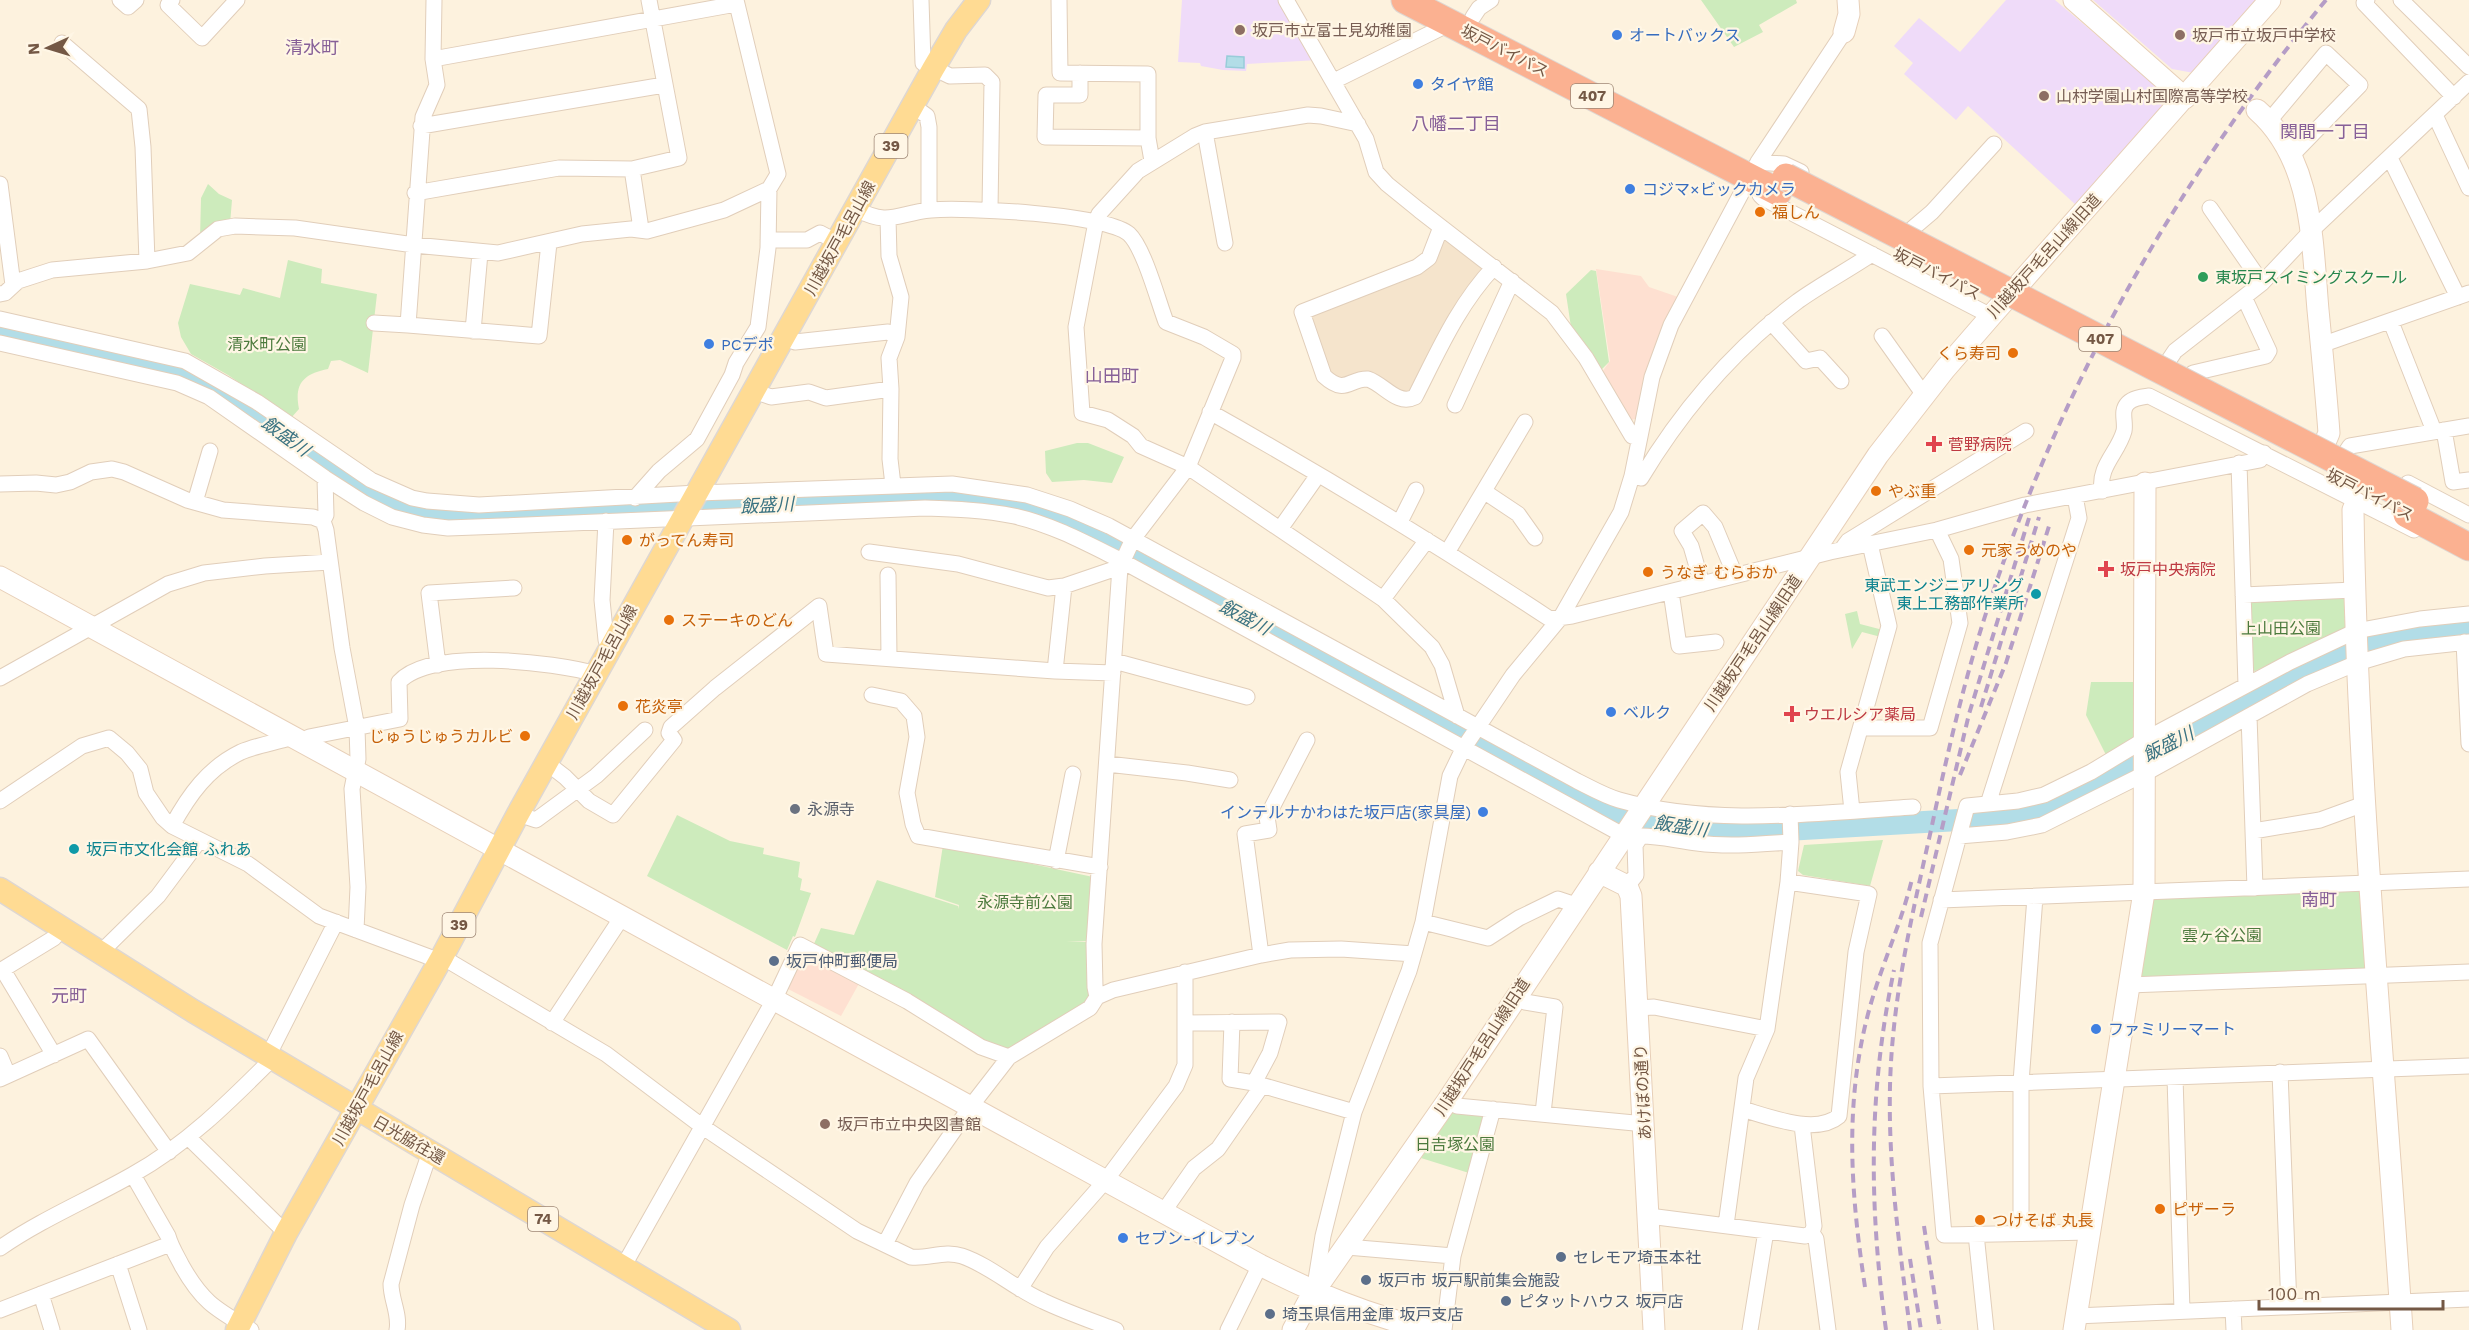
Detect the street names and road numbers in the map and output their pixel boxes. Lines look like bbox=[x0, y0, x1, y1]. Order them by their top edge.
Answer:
street label: 坂戸バイパス bbox=[1458, 21, 1552, 81]
road number: 407 bbox=[1571, 84, 1613, 108]
road number: 39 bbox=[874, 134, 908, 158]
street label: 川越坂戸毛呂山線 bbox=[801, 177, 879, 299]
street label: 川越坂戸毛呂山線旧道 bbox=[1983, 190, 2105, 322]
street label: 坂戸バイパス bbox=[1890, 244, 1984, 304]
road number: 407 bbox=[2079, 327, 2121, 351]
street label: 坂戸バイパス bbox=[2323, 465, 2417, 525]
street label: 川越坂戸毛呂山線旧道 bbox=[1700, 571, 1806, 715]
street label: 川越坂戸毛呂山線 bbox=[563, 601, 641, 723]
road number: 39 bbox=[442, 913, 476, 937]
street label: 川越坂戸毛呂山線旧道 bbox=[1430, 975, 1534, 1119]
street label: 川越坂戸毛呂山線 bbox=[329, 1027, 407, 1149]
street label: あけぼの通り bbox=[1631, 1044, 1655, 1140]
street label: 日光脇往還 bbox=[370, 1112, 448, 1168]
road number: 74 bbox=[528, 1207, 558, 1231]

